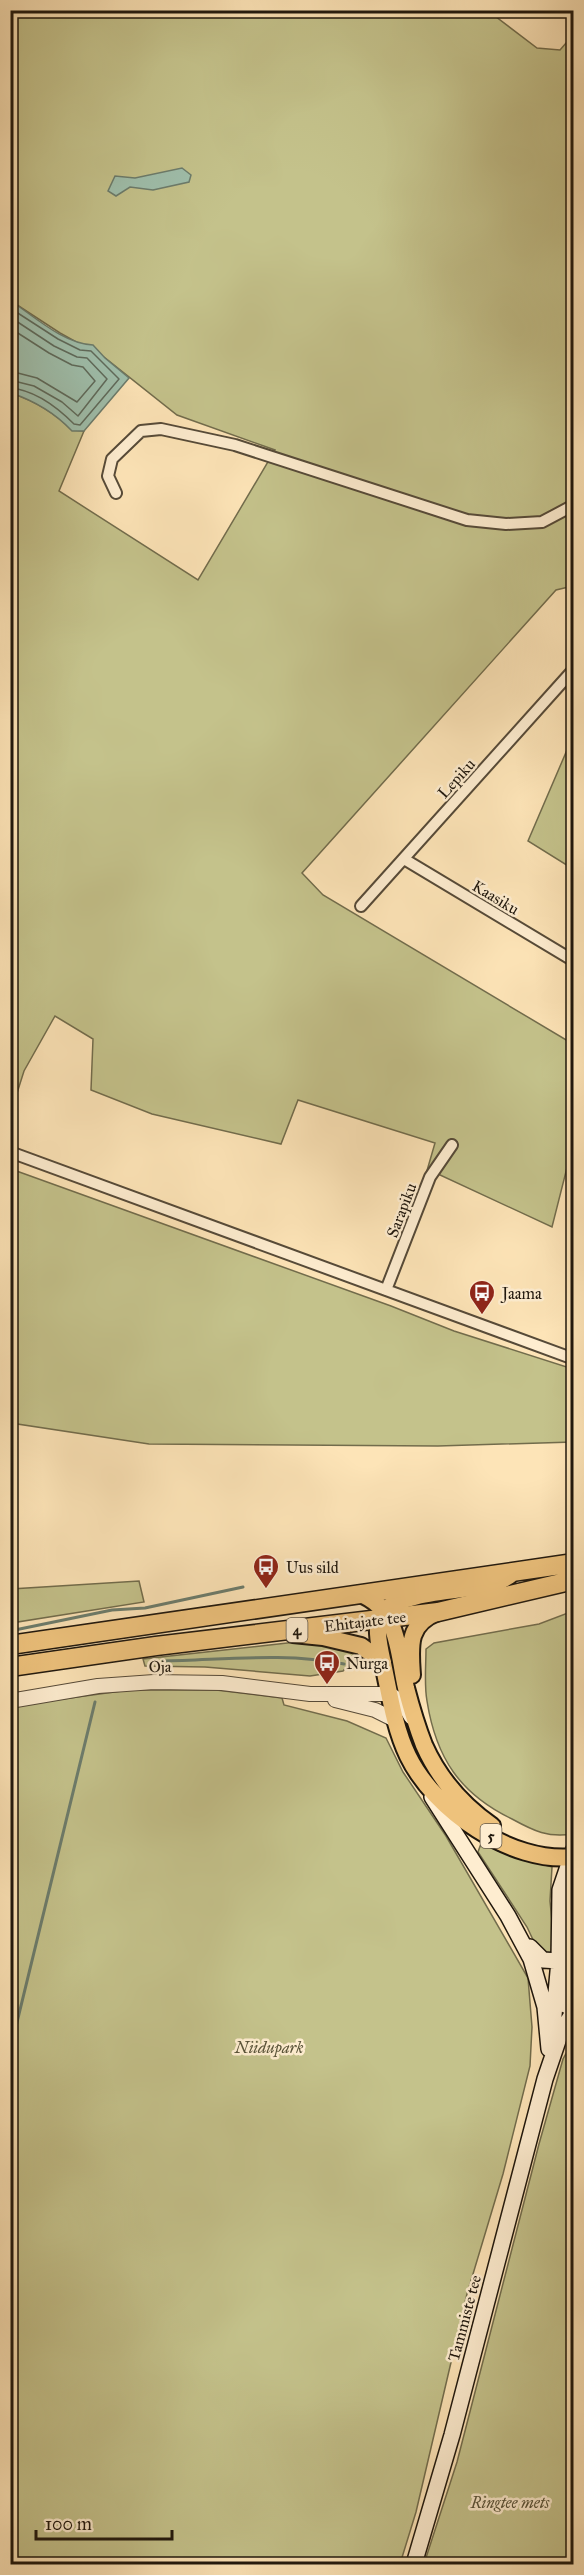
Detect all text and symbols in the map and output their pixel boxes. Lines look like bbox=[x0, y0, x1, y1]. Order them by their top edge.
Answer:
street label: Lepiku bbox=[434, 754, 479, 802]
street label: Kaasiku bbox=[469, 876, 523, 919]
street label: Sarapiku bbox=[382, 1180, 421, 1240]
bus stop icon: Jaama bbox=[467, 1278, 497, 1316]
place label: Jaama bbox=[500, 1284, 542, 1304]
bus stop icon: Uus sild bbox=[251, 1552, 281, 1590]
place label: Uus sild bbox=[286, 1558, 339, 1577]
street label: Ehitajate tee bbox=[323, 1607, 408, 1636]
road number: 4 bbox=[286, 1618, 308, 1642]
bus stop icon: Nurga bbox=[312, 1648, 342, 1686]
place label: Nurga bbox=[346, 1654, 388, 1674]
street label: Oja bbox=[148, 1657, 172, 1676]
road number: 5 bbox=[480, 1824, 502, 1848]
park label: Niidupark bbox=[234, 2038, 303, 2058]
street label: Tammiste tee bbox=[444, 2273, 485, 2363]
park label: Ringtee mets bbox=[470, 2493, 550, 2512]
scale bar bbox=[36, 2503, 172, 2541]
text: 100 m bbox=[45, 2513, 92, 2535]

